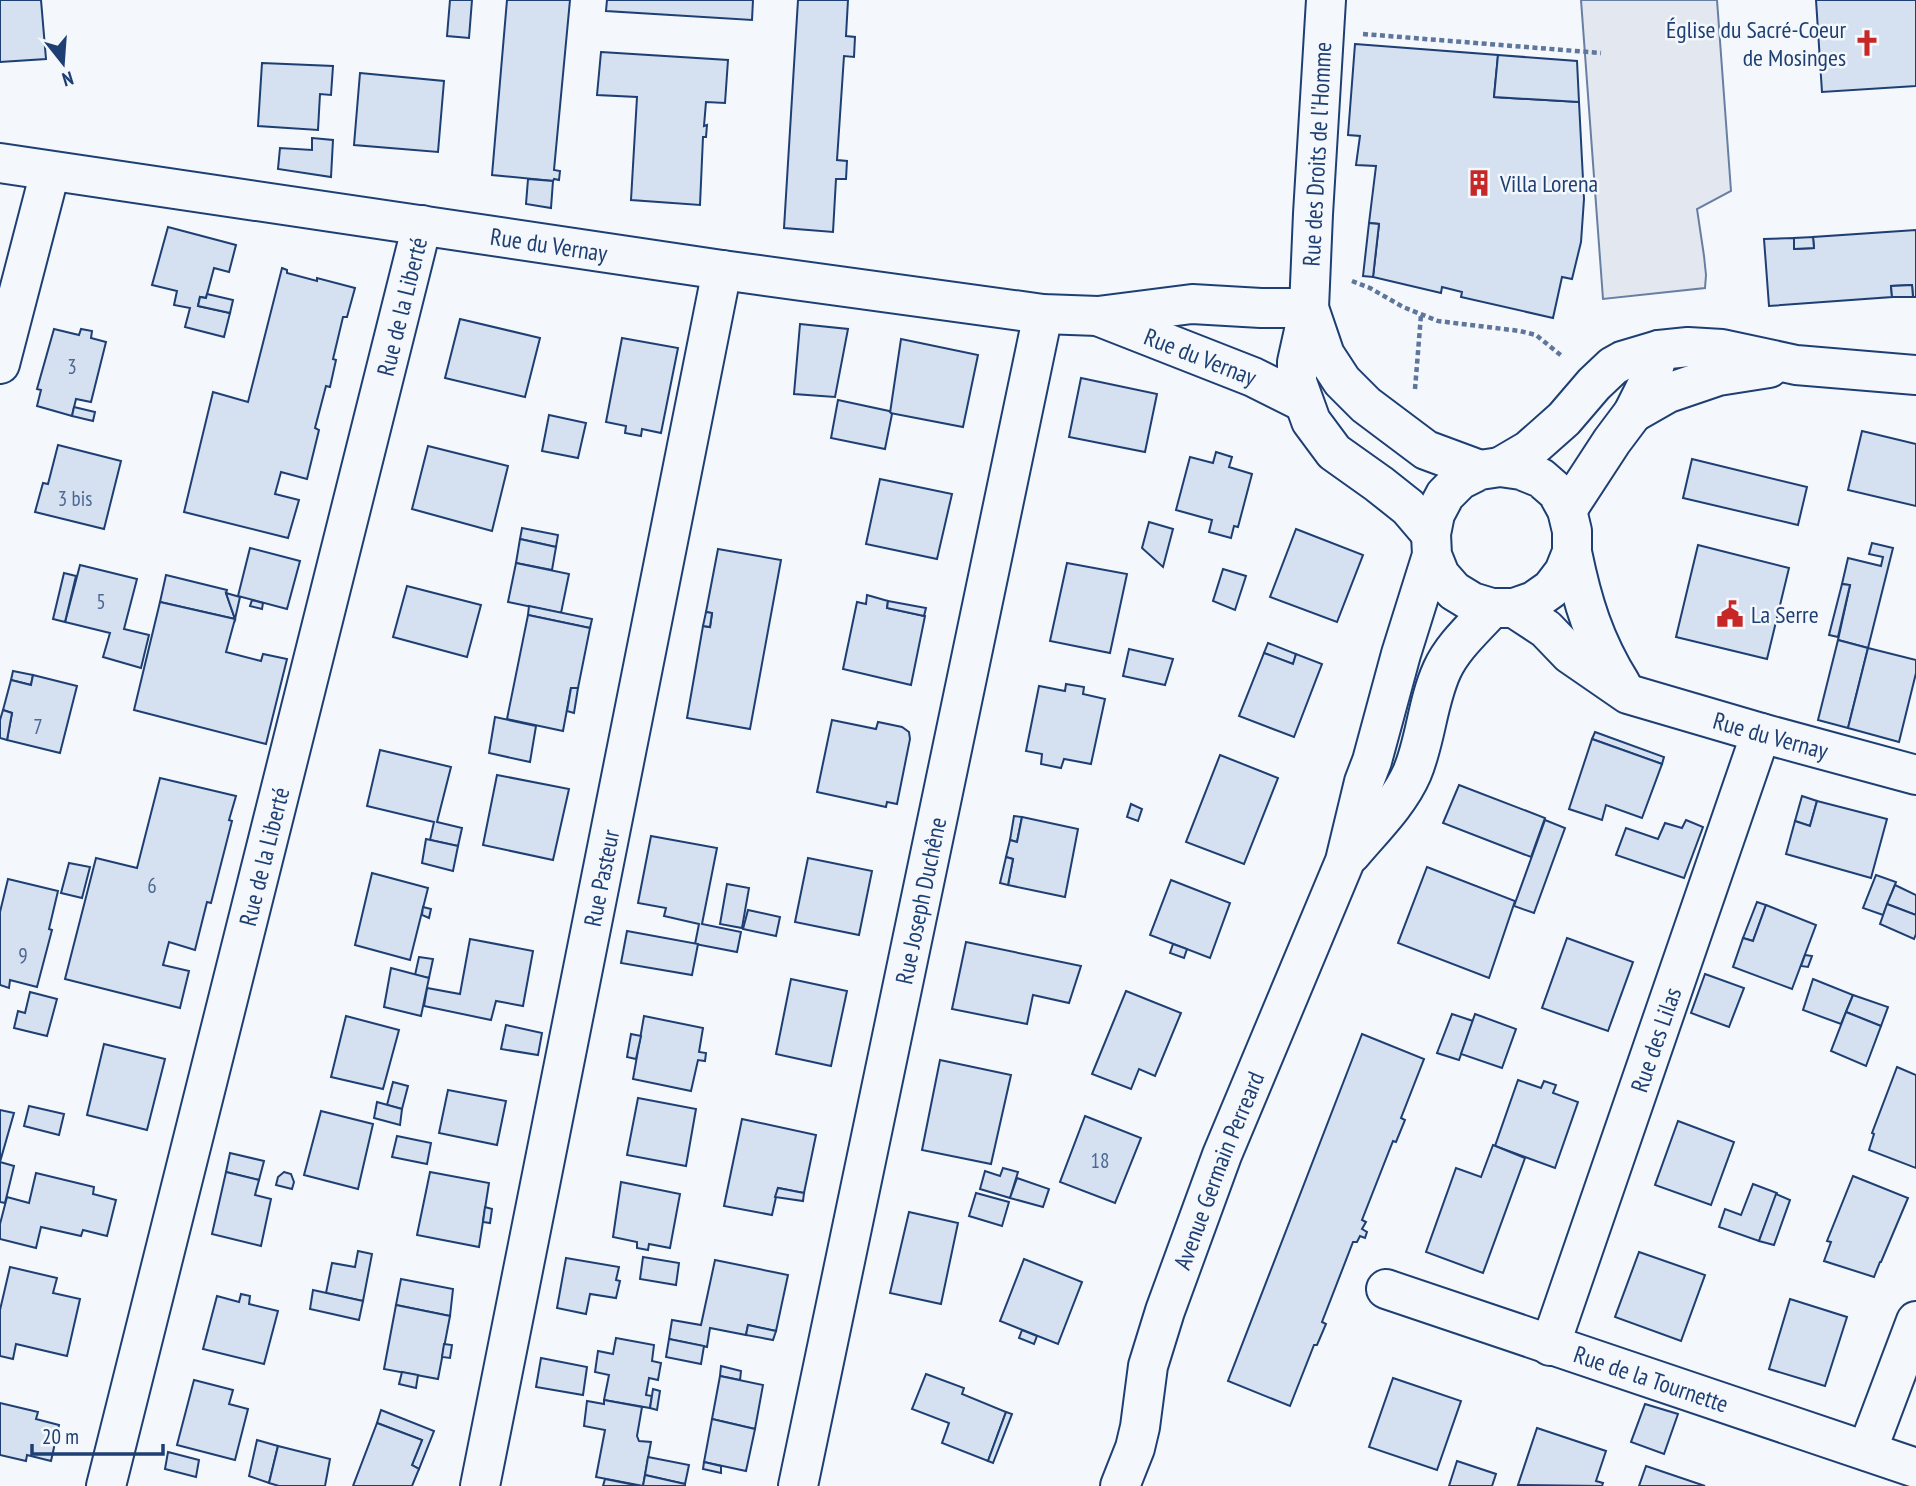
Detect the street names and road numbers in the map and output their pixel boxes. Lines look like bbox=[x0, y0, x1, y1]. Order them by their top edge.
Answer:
street label: Rue des Droits de l'Homme bbox=[1296, 41, 1338, 267]
street label: Rue du Vernay bbox=[488, 220, 610, 268]
street label: Rue de la Liberté bbox=[369, 234, 434, 379]
street label: Rue du Vernay bbox=[1140, 320, 1261, 392]
street label: Rue du Vernay bbox=[1710, 704, 1832, 766]
street label: Rue de la Liberté bbox=[231, 784, 296, 929]
street label: Rue Joseph Duchêne bbox=[888, 814, 953, 987]
street label: Rue Pasteur bbox=[576, 826, 626, 929]
street label: Rue des Lilas bbox=[1623, 983, 1688, 1096]
street label: Avenue Germain Perreard bbox=[1166, 1067, 1271, 1274]
street label: Rue de la Tournette bbox=[1570, 1338, 1733, 1419]

